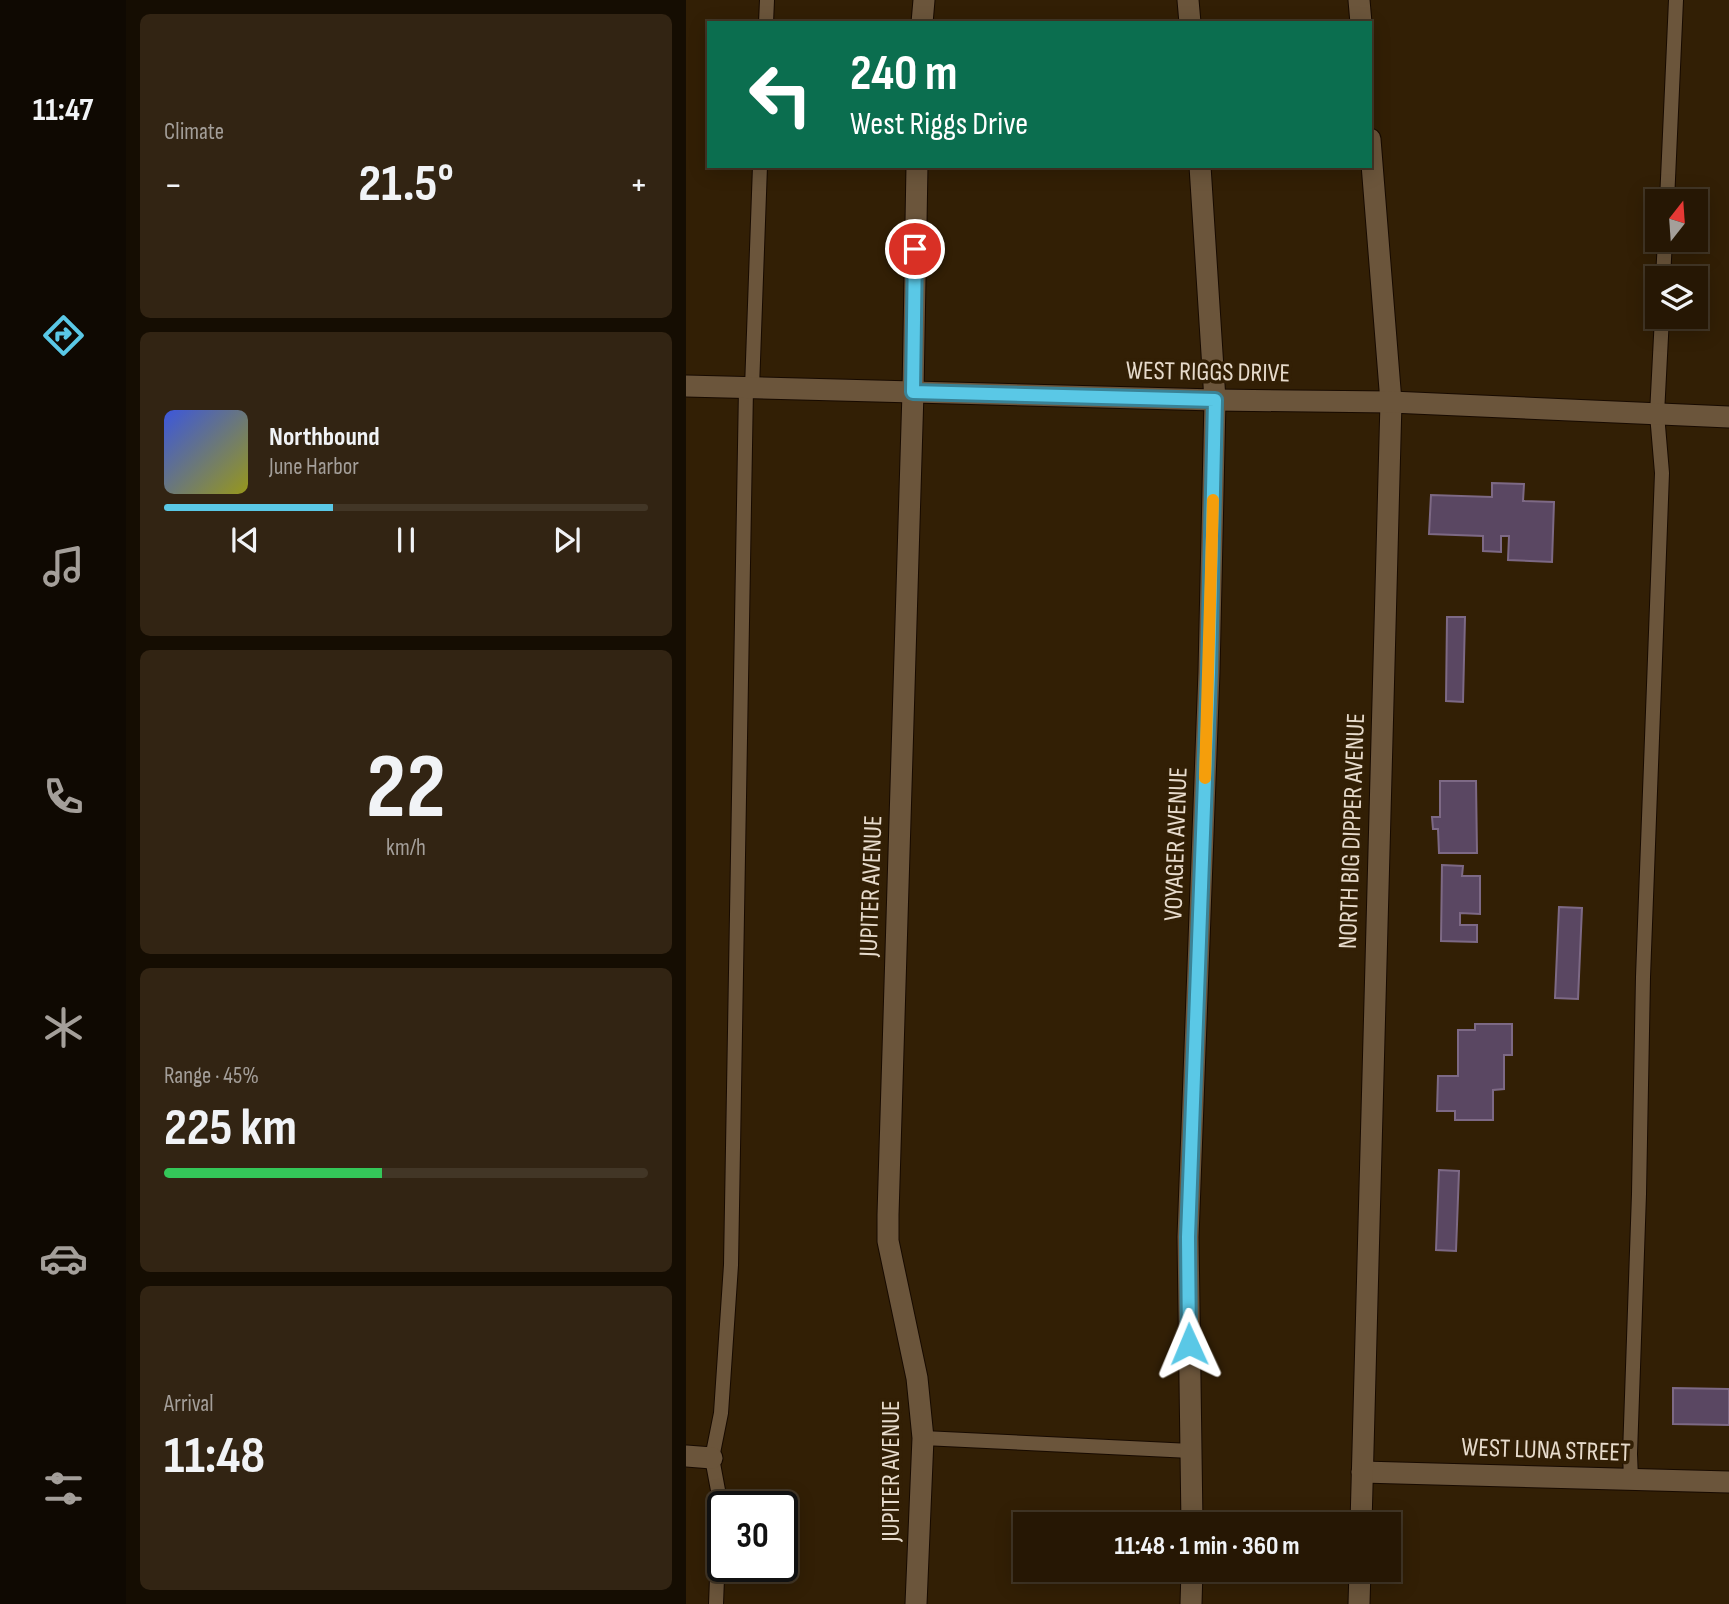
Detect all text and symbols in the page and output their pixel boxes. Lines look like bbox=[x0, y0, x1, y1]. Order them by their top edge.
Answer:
text: 240 m bbox=[850, 45, 958, 104]
icon: left bbox=[735, 49, 826, 140]
text: 11:47 bbox=[33, 91, 93, 130]
text: West Riggs Drive bbox=[850, 105, 1028, 144]
text: Climate bbox=[164, 118, 224, 146]
text: 21.5° bbox=[358, 153, 454, 216]
text: − bbox=[164, 163, 183, 208]
text: + bbox=[629, 163, 648, 208]
north arrow bbox=[1645, 189, 1708, 252]
map controls bbox=[1645, 189, 1708, 329]
pin bbox=[885, 219, 945, 279]
icon: arrive bbox=[896, 230, 934, 268]
button: layers bbox=[1645, 266, 1708, 329]
icon: directions bbox=[39, 311, 88, 360]
street label: WEST RIGGS DRIVE bbox=[1126, 356, 1290, 389]
text: Northbound bbox=[269, 422, 380, 453]
text: June Harbor bbox=[269, 453, 359, 481]
icon: previous bbox=[226, 521, 264, 559]
icon: pause bbox=[387, 521, 425, 559]
icon: next bbox=[548, 521, 586, 559]
icon: music bbox=[39, 542, 88, 591]
street label: NORTH BIG DIPPER AVENUE bbox=[1333, 713, 1372, 950]
text: 22 bbox=[366, 734, 446, 843]
street label: VOYAGER AVENUE bbox=[1158, 767, 1195, 922]
icon: phone bbox=[39, 772, 88, 821]
street label: JUPITER AVENUE bbox=[854, 815, 889, 958]
text: km/h bbox=[386, 834, 426, 862]
icon: climate bbox=[39, 1003, 88, 1052]
text: Range · 45% bbox=[164, 1062, 259, 1090]
text: 225 km bbox=[164, 1097, 297, 1160]
icon: car bbox=[39, 1234, 88, 1283]
position arrow bbox=[1152, 1307, 1226, 1381]
text: Arrival bbox=[164, 1390, 213, 1418]
street label: JUPITER AVENUE bbox=[876, 1400, 907, 1543]
text: 11:48 bbox=[164, 1425, 265, 1488]
street label: WEST LUNA STREET bbox=[1461, 1432, 1631, 1469]
icon: filters bbox=[39, 1464, 88, 1513]
speed limit sign: 30 bbox=[707, 1491, 798, 1582]
text: 11:48 · 1 min · 360 m bbox=[1114, 1531, 1300, 1562]

